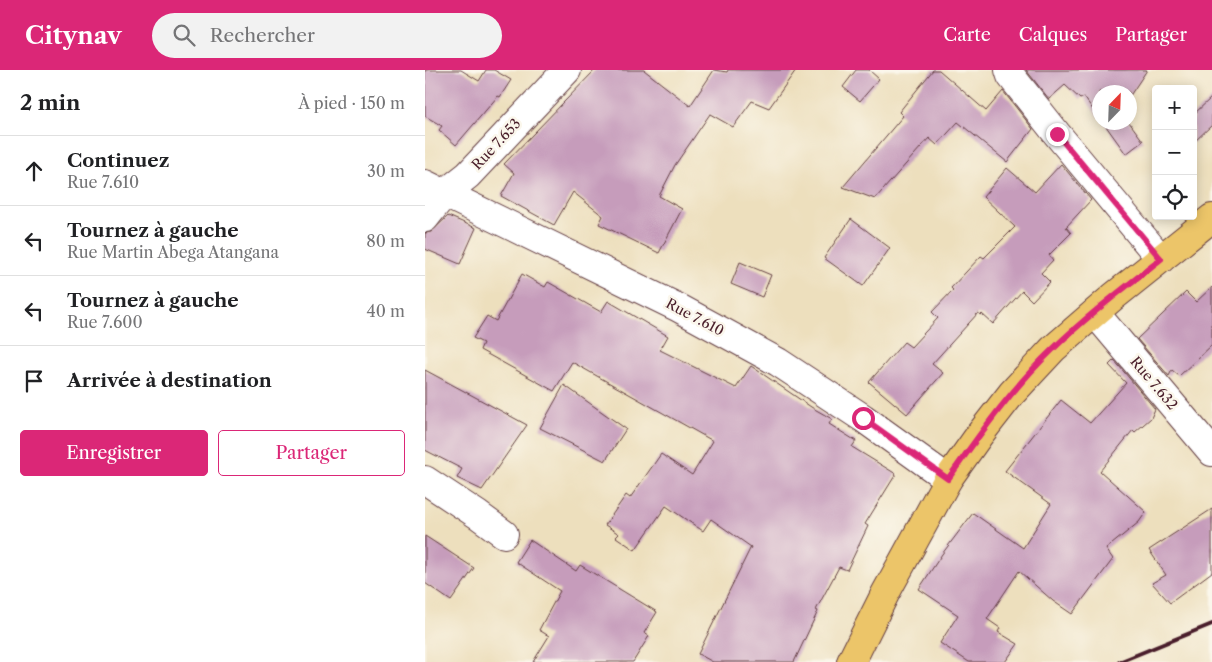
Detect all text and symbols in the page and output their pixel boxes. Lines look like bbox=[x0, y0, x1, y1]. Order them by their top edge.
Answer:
search box bbox=[152, 13, 502, 58]
text: Citynav bbox=[25, 21, 122, 50]
icon: search bbox=[170, 21, 198, 49]
text: Rechercher bbox=[210, 24, 315, 47]
text: Carte bbox=[943, 24, 991, 46]
text: Calques bbox=[1019, 24, 1087, 46]
text: Partager bbox=[1115, 24, 1187, 46]
north arrow bbox=[1092, 85, 1137, 130]
map controls bbox=[1152, 85, 1197, 220]
button: + bbox=[1152, 85, 1197, 130]
text: 2 min bbox=[20, 90, 80, 115]
text: À pied · 150 m bbox=[298, 93, 405, 113]
street label: Rue 7.653 bbox=[468, 115, 524, 173]
route end bbox=[1046, 123, 1069, 146]
button: − bbox=[1152, 130, 1197, 175]
text: Continuez bbox=[67, 149, 169, 172]
icon: ahead bbox=[20, 157, 48, 185]
text: 30 m bbox=[367, 161, 405, 181]
text: Rue 7.610 bbox=[67, 172, 139, 192]
button: locate bbox=[1152, 175, 1197, 220]
text: Tournez à gauche bbox=[67, 219, 239, 242]
icon: left bbox=[20, 227, 48, 255]
text: 80 m bbox=[366, 231, 405, 251]
text: Rue Martin Abega Atangana bbox=[67, 242, 279, 262]
text: Tournez à gauche bbox=[67, 289, 239, 312]
street label: Rue 7.610 bbox=[663, 294, 727, 340]
icon: left bbox=[20, 297, 48, 325]
text: 40 m bbox=[366, 301, 405, 321]
text: Rue 7.600 bbox=[67, 312, 143, 332]
street label: Rue 7.632 bbox=[1126, 353, 1182, 413]
icon: arrive bbox=[20, 367, 48, 395]
text: Arrivée à destination bbox=[67, 369, 272, 392]
route start bbox=[852, 407, 875, 430]
button: Enregistrer bbox=[20, 430, 208, 476]
button: Partager bbox=[218, 430, 405, 476]

